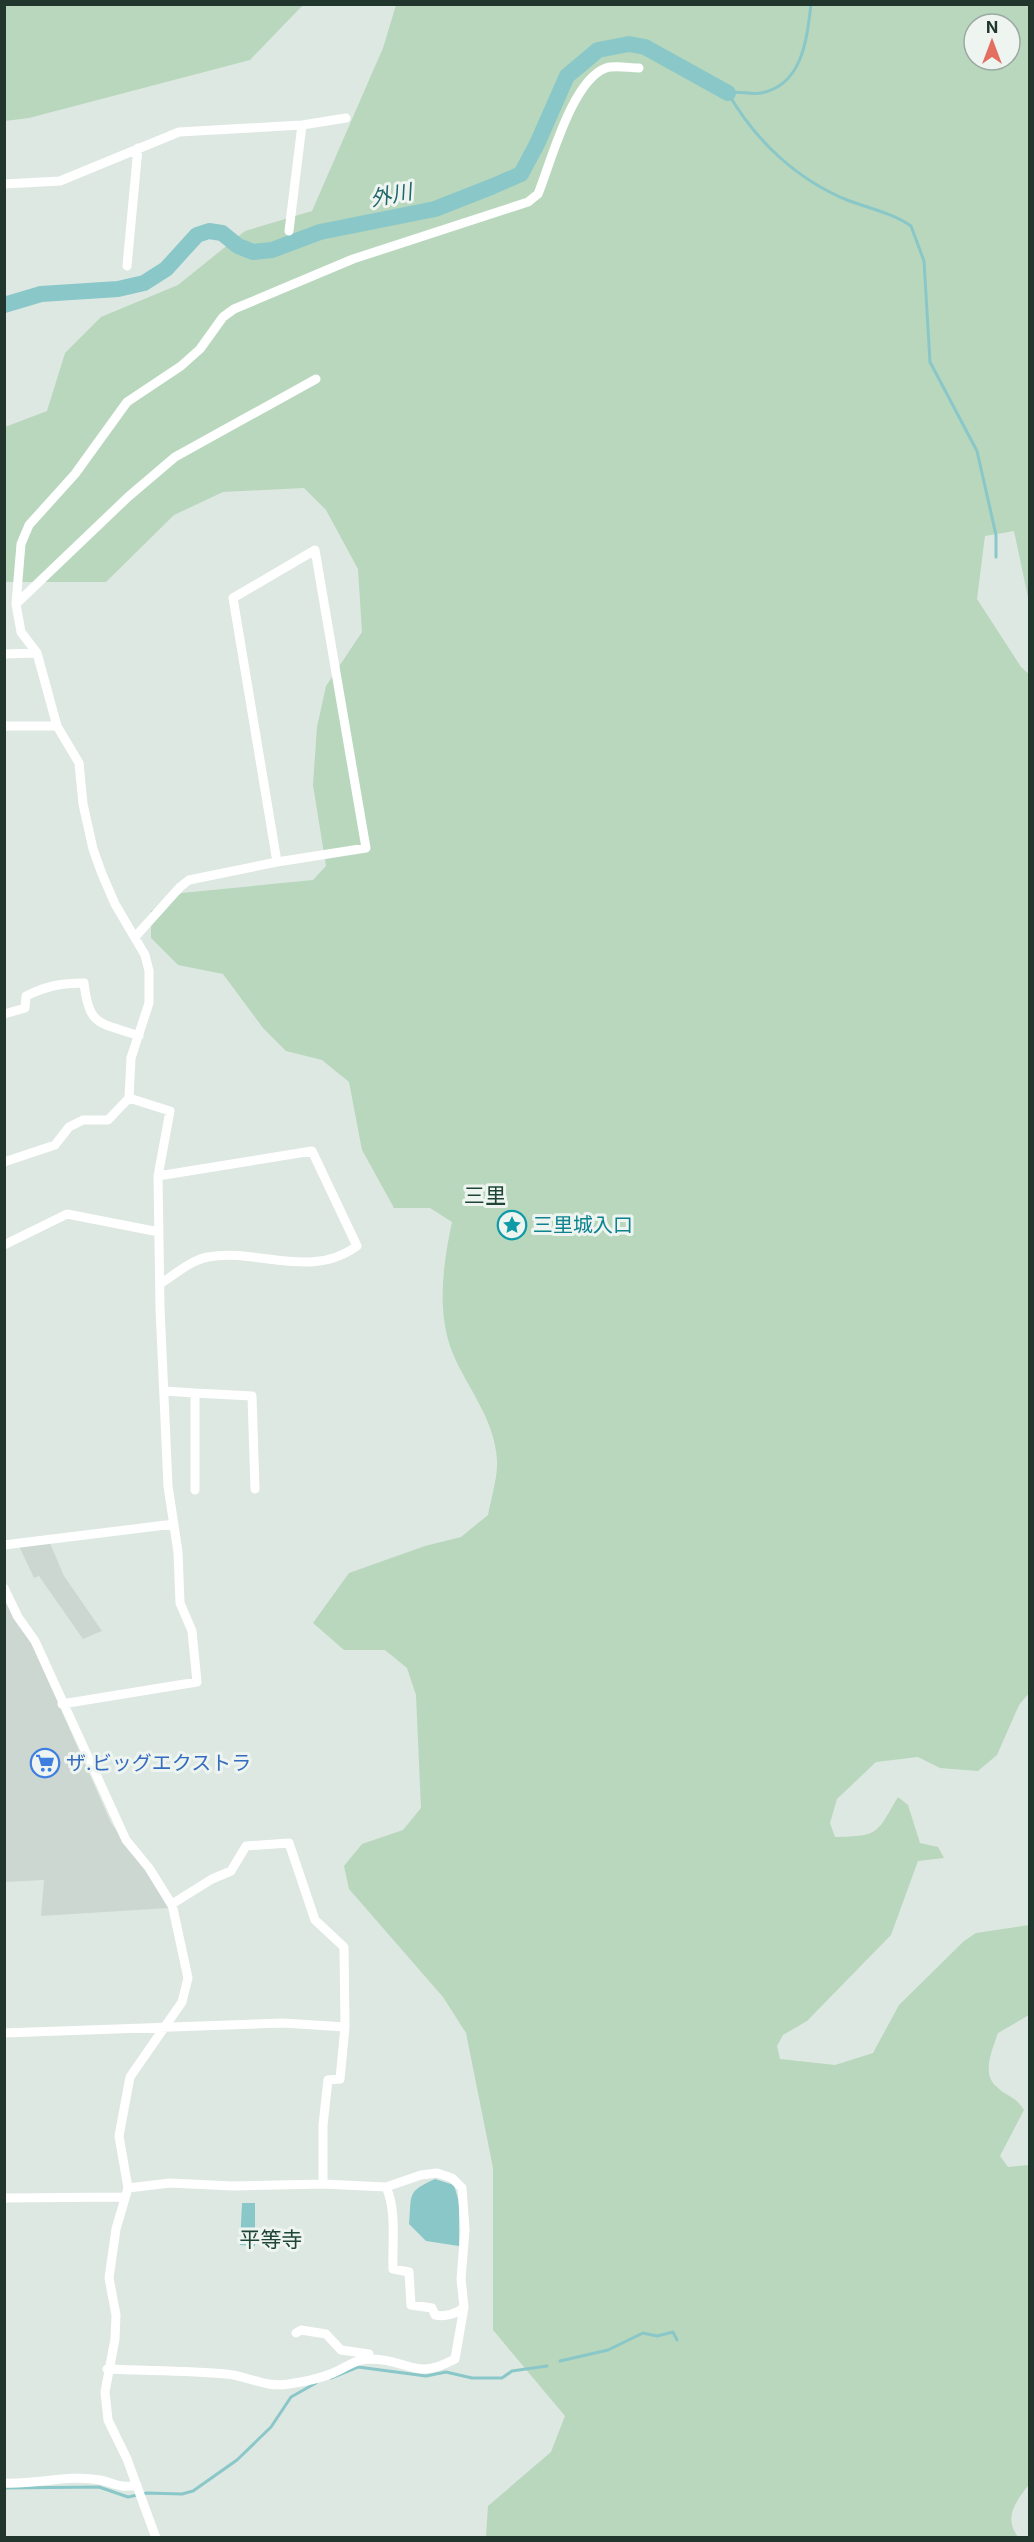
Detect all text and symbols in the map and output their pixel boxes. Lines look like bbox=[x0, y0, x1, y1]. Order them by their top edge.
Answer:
north arrow bbox=[962, 12, 1022, 72]
text: N bbox=[986, 17, 998, 37]
water label: 外川 bbox=[368, 178, 416, 211]
district label: 三里 bbox=[464, 1183, 506, 1208]
place icon: 三里城入口 bbox=[496, 1209, 528, 1241]
place label: 三里城入口 bbox=[533, 1213, 633, 1237]
supermarket icon: ザ.ビッグエクストラ bbox=[29, 1747, 61, 1779]
place label: ザ.ビッグエクストラ bbox=[66, 1751, 251, 1775]
district label: 平等寺 bbox=[240, 2227, 303, 2252]

